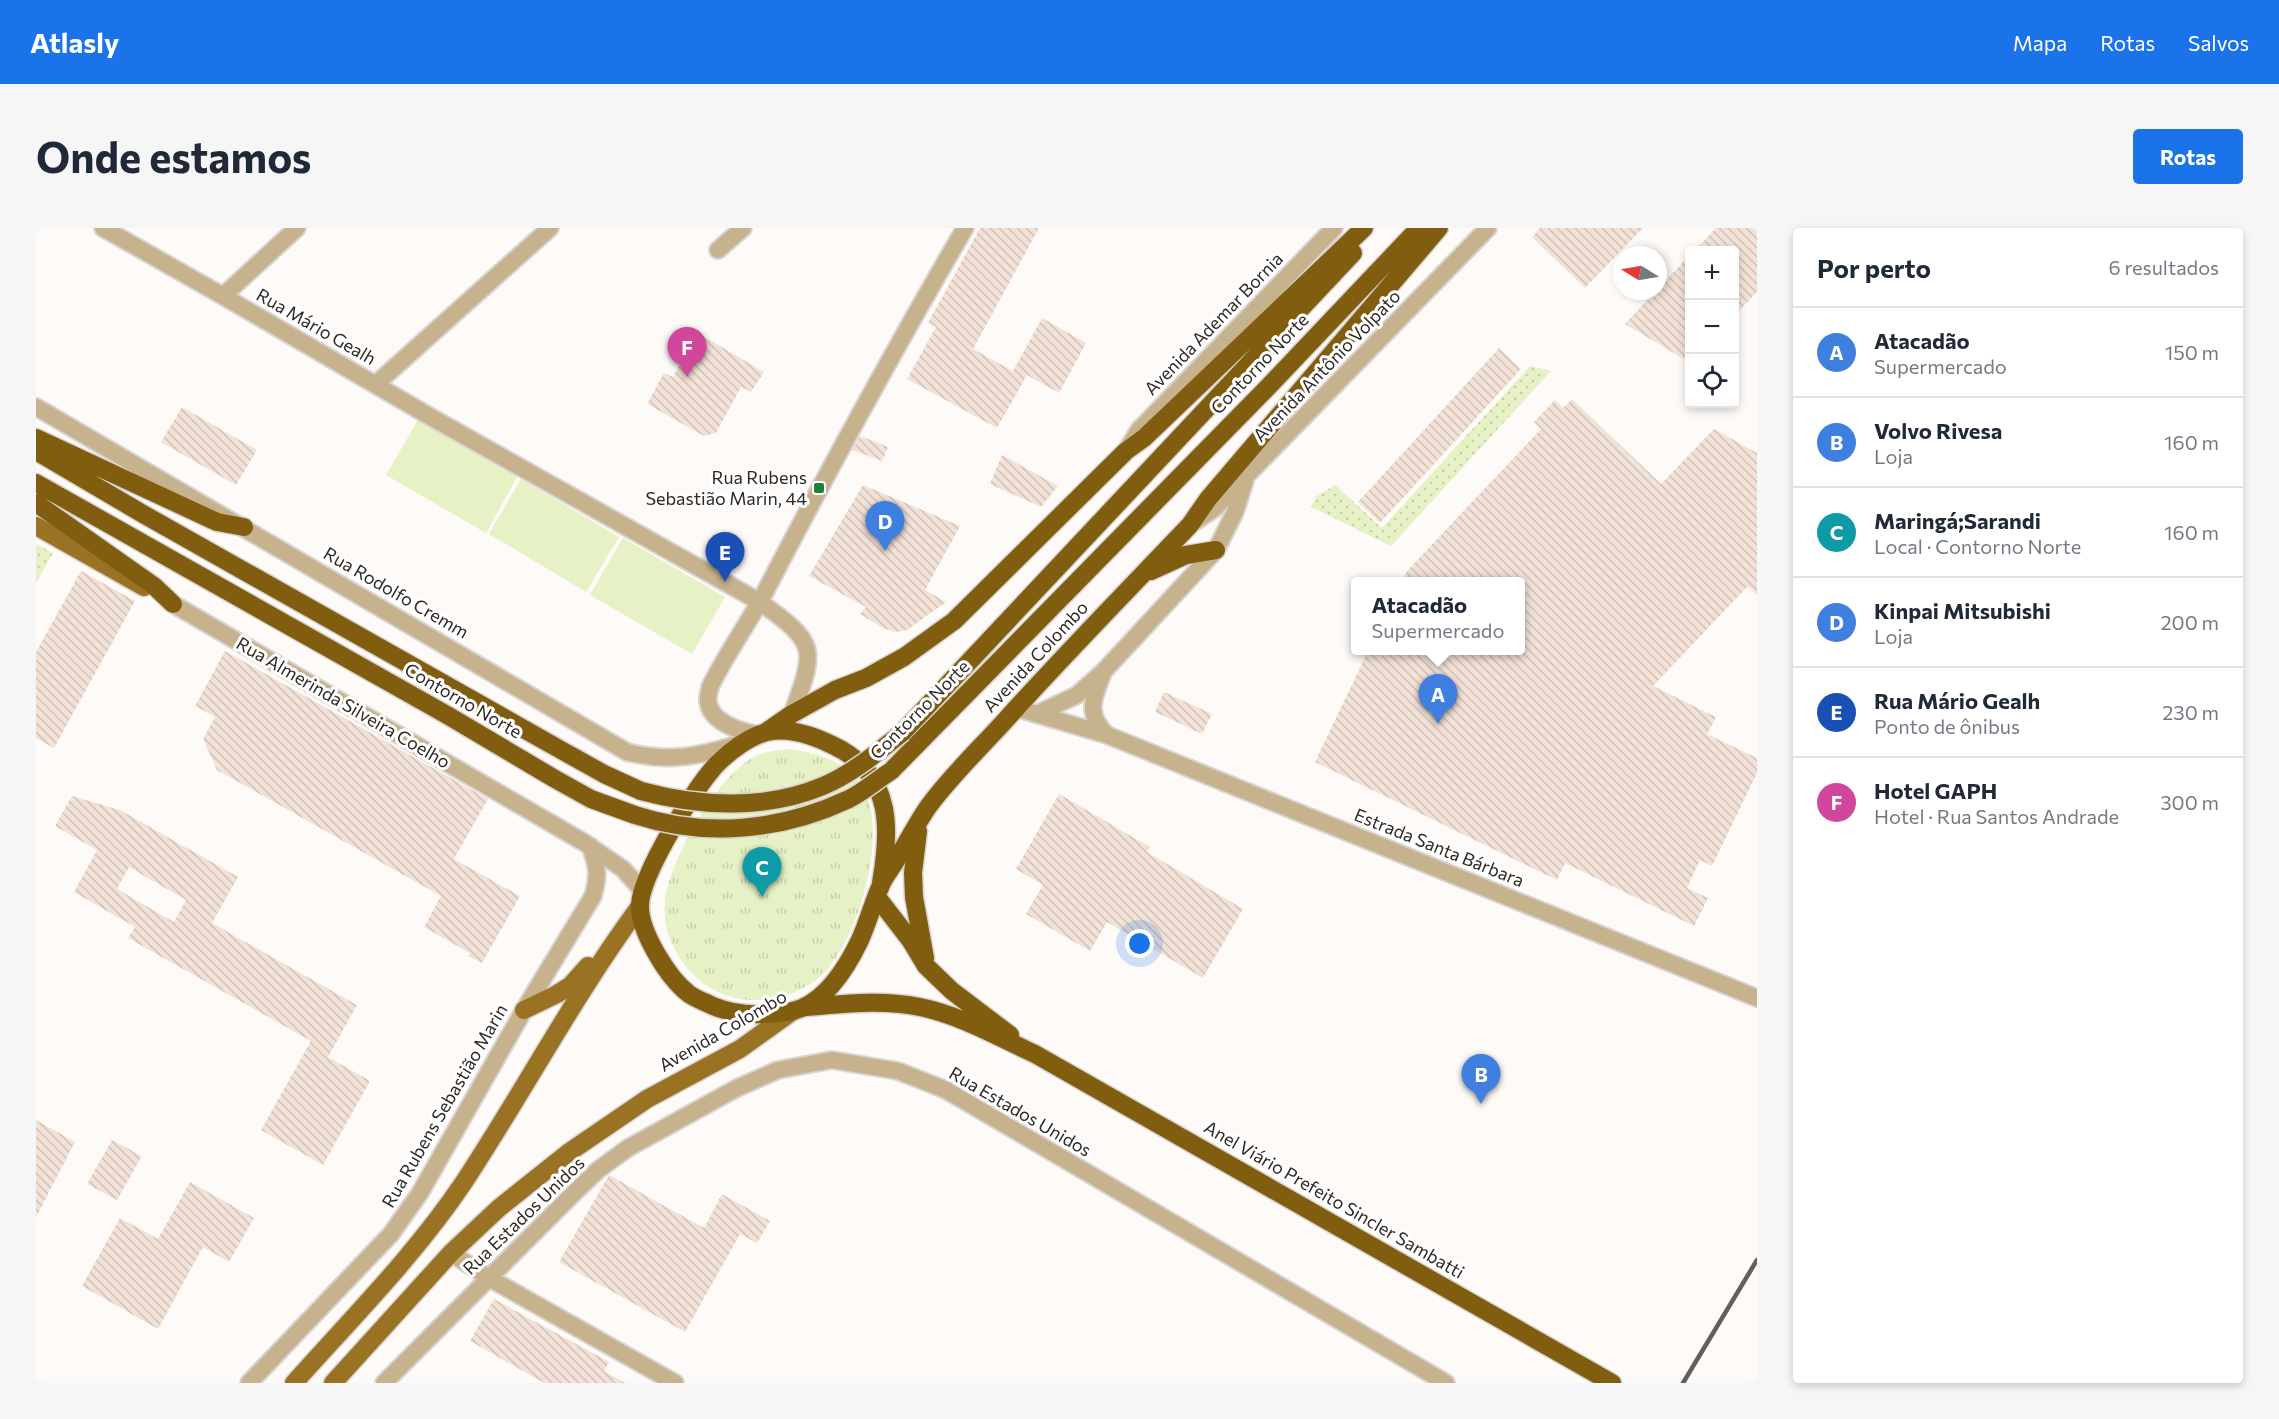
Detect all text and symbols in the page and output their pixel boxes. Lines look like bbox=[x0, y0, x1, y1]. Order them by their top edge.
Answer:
text: Atlasly bbox=[30, 25, 119, 59]
text: Mapa bbox=[2013, 30, 2067, 55]
text: Rotas bbox=[2100, 30, 2155, 55]
text: Salvos bbox=[2188, 30, 2249, 55]
button: Rotas bbox=[2133, 129, 2243, 184]
text: Onde estamos bbox=[36, 130, 311, 182]
north arrow bbox=[1613, 246, 1667, 300]
map controls bbox=[1685, 246, 1739, 408]
button: + bbox=[1685, 246, 1739, 300]
street label: Avenida Ademar Bornia bbox=[1139, 247, 1287, 399]
text: Por perto bbox=[1817, 252, 1931, 283]
text: 6 resultados bbox=[2108, 255, 2219, 279]
street label: Rua Mário Gealh bbox=[253, 283, 380, 369]
street label: Avenida Antônio Volpato bbox=[1248, 285, 1405, 446]
button: − bbox=[1685, 300, 1739, 354]
street label: Contorno Norte bbox=[1206, 308, 1313, 418]
text: Atacadão bbox=[1874, 327, 1970, 354]
pin: F bbox=[668, 328, 706, 377]
text: A bbox=[1829, 340, 1844, 364]
text: 150 m bbox=[2165, 340, 2219, 364]
button: locate bbox=[1685, 354, 1739, 408]
text: Supermercado bbox=[1874, 354, 2007, 378]
text: Volvo Rivesa bbox=[1874, 417, 2002, 444]
text: B bbox=[1830, 430, 1843, 454]
text: 160 m bbox=[2164, 430, 2219, 454]
text: Loja bbox=[1874, 444, 1913, 468]
place label: Rua Rubens Sebastião Marin, 44 bbox=[645, 466, 807, 509]
marker: Rua Rubens Sebastião Marin, 44 bbox=[812, 481, 826, 495]
pin: D bbox=[866, 502, 904, 551]
text: Maringá;Sarandi bbox=[1874, 507, 2041, 534]
text: C bbox=[1830, 520, 1843, 544]
text: 160 m bbox=[2164, 520, 2219, 544]
pin: E bbox=[706, 532, 744, 582]
text: Local · Contorno Norte bbox=[1874, 534, 2081, 558]
street label: Rua Rodolfo Cremm bbox=[320, 542, 473, 643]
popup bbox=[1351, 577, 1525, 655]
text: Atacadão bbox=[1372, 591, 1467, 618]
street label: Avenida Colombo bbox=[978, 596, 1092, 716]
text: Kinpai Mitsubishi bbox=[1874, 597, 2051, 624]
text: D bbox=[1829, 610, 1844, 634]
text: 200 m bbox=[2161, 610, 2219, 634]
text: Supermercado bbox=[1372, 618, 1504, 642]
text: Loja bbox=[1874, 624, 1913, 648]
street label: Rua Almerinda Silveira Coelho bbox=[233, 632, 454, 772]
street label: Contorno Norte bbox=[865, 655, 974, 764]
street label: Contorno Norte bbox=[401, 658, 526, 743]
pin: A bbox=[1418, 674, 1458, 724]
text: Rua Mário Gealh bbox=[1874, 687, 2040, 714]
text: E bbox=[1831, 700, 1842, 724]
text: 230 m bbox=[2162, 700, 2219, 724]
text: Ponto de ônibus bbox=[1874, 714, 2020, 738]
text: Hotel GAPH bbox=[1874, 777, 1997, 804]
text: F bbox=[1831, 790, 1842, 814]
text: 300 m bbox=[2160, 790, 2219, 814]
street label: Estrada Santa Bárbara bbox=[1351, 803, 1527, 891]
text: Hotel · Rua Santos Andrade bbox=[1874, 804, 2119, 828]
pin: C bbox=[742, 848, 782, 897]
your location bbox=[1125, 929, 1154, 958]
street label: Avenida Colombo bbox=[655, 985, 790, 1076]
street label: Rua Rubens Sebastião Marin bbox=[377, 1000, 512, 1211]
pin: B bbox=[1462, 1054, 1500, 1104]
street label: Rua Estados Unidos bbox=[946, 1062, 1095, 1161]
street label: Anel Viário Prefeito Sincler Sambatti bbox=[1201, 1115, 1468, 1283]
street label: Rua Estados Unidos bbox=[458, 1152, 589, 1279]

